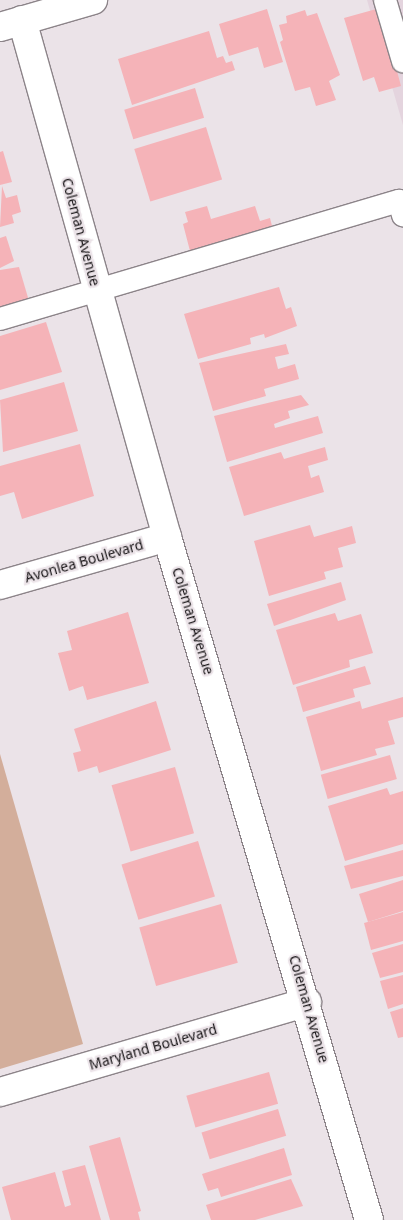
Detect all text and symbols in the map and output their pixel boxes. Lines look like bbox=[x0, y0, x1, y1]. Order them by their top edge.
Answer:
street label: Coleman Avenue bbox=[58, 176, 104, 288]
street label: Avonlea Boulevard bbox=[23, 536, 145, 586]
street label: Coleman Avenue bbox=[169, 565, 217, 677]
street label: Coleman Avenue bbox=[286, 953, 332, 1065]
street label: Maryland Boulevard bbox=[87, 1021, 219, 1073]

